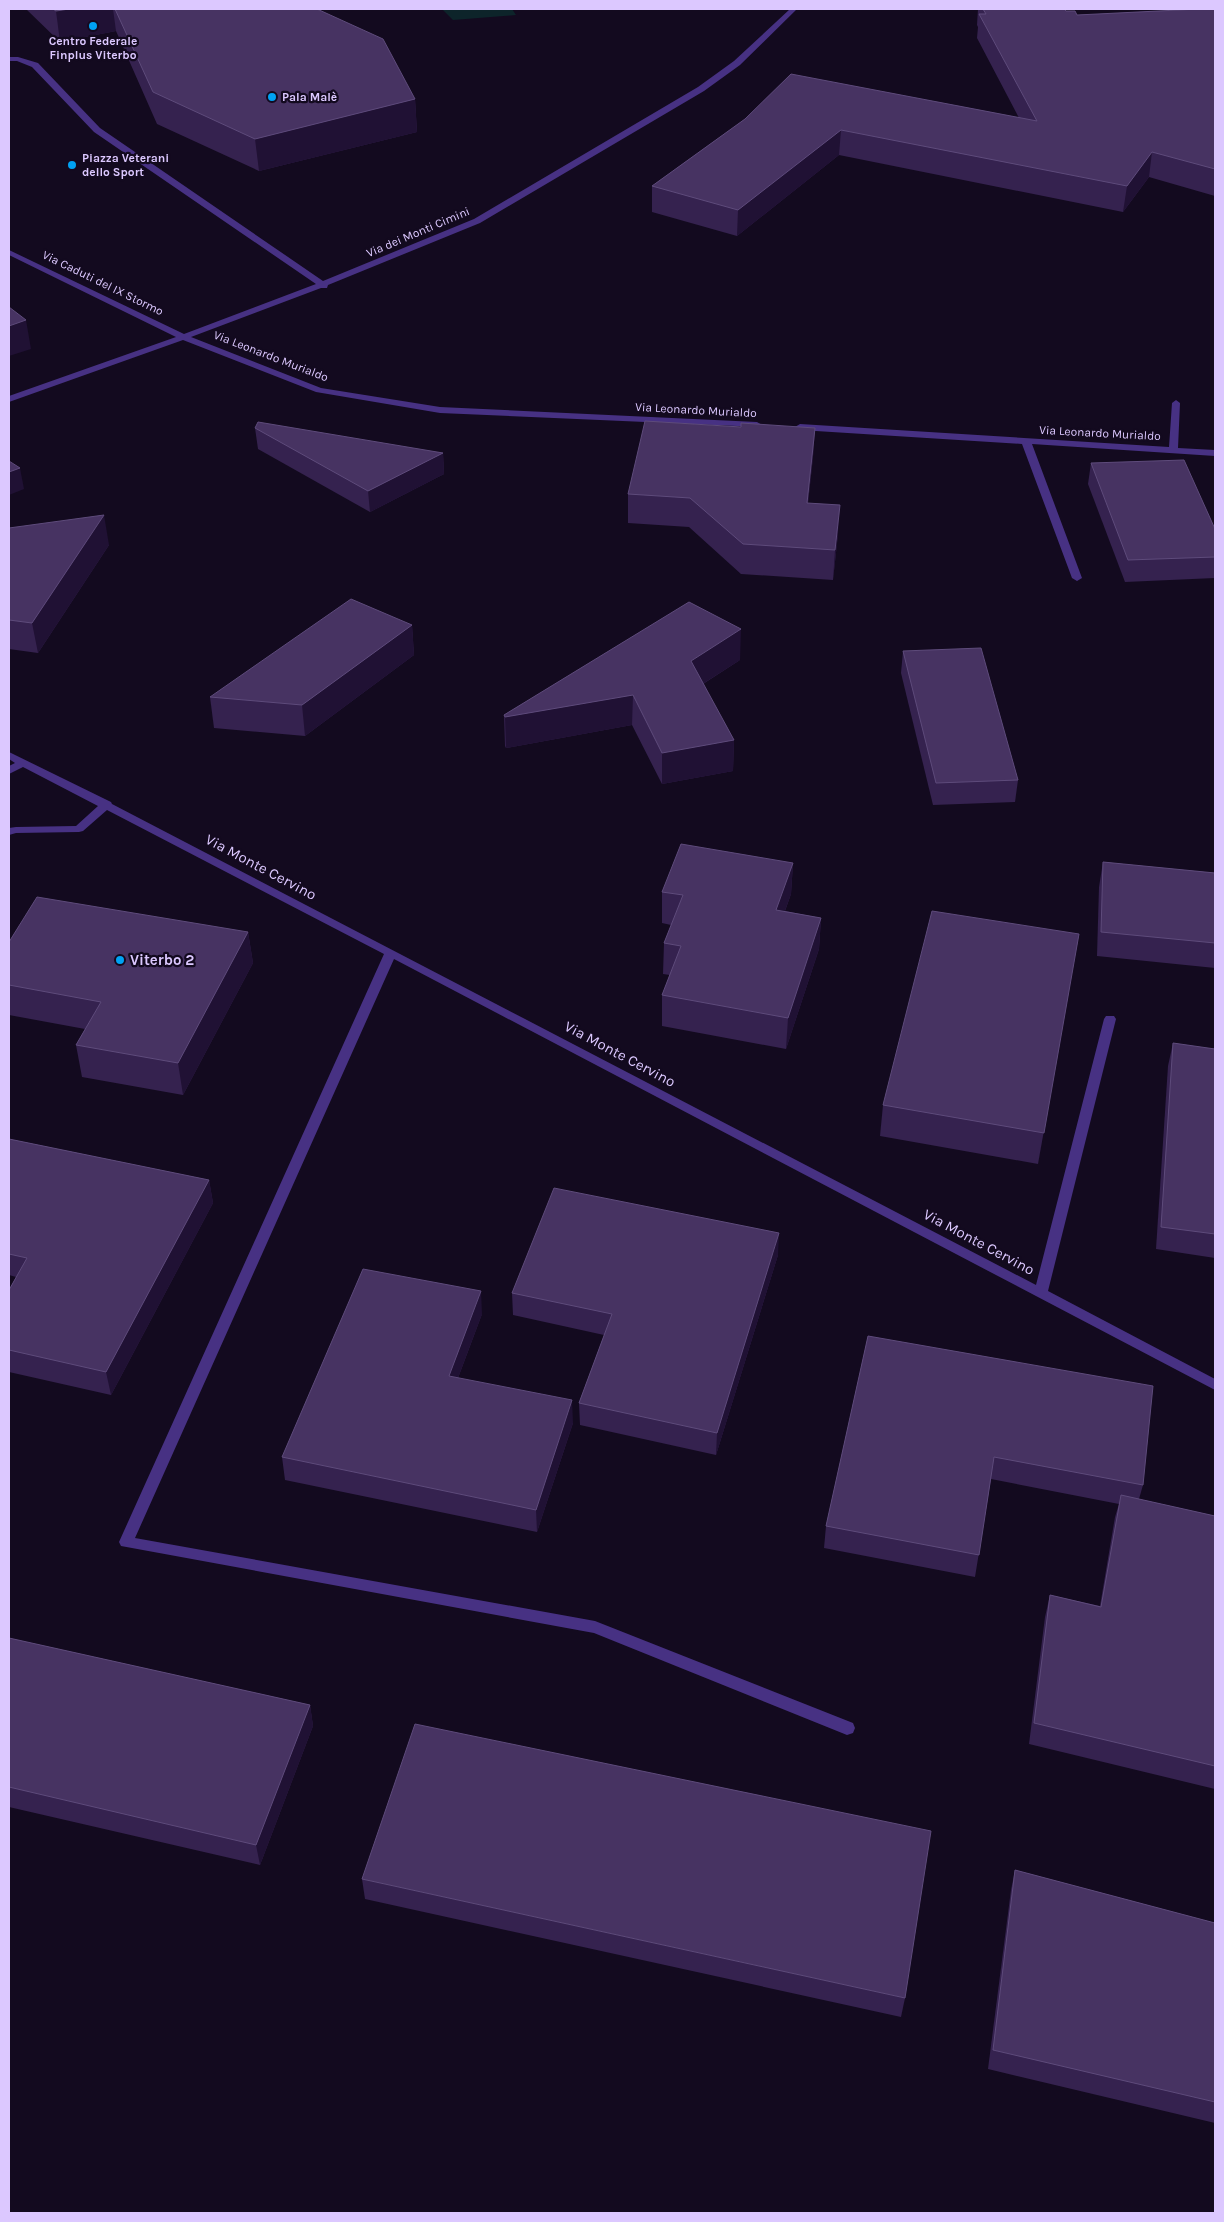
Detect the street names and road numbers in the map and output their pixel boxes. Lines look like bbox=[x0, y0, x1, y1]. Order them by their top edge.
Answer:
street label: Via dei Monti Cimini bbox=[364, 204, 472, 260]
street label: Via Caduti del IX Stormo bbox=[40, 248, 166, 318]
street label: Via Leonardo Murialdo bbox=[212, 328, 330, 384]
street label: Via Leonardo Murialdo bbox=[635, 400, 757, 420]
street label: Via Leonardo Murialdo bbox=[1039, 423, 1161, 443]
street label: Via Monte Cervino bbox=[202, 830, 320, 904]
street label: Via Monte Cervino bbox=[561, 1017, 679, 1091]
street label: Via Monte Cervino bbox=[920, 1205, 1038, 1279]

